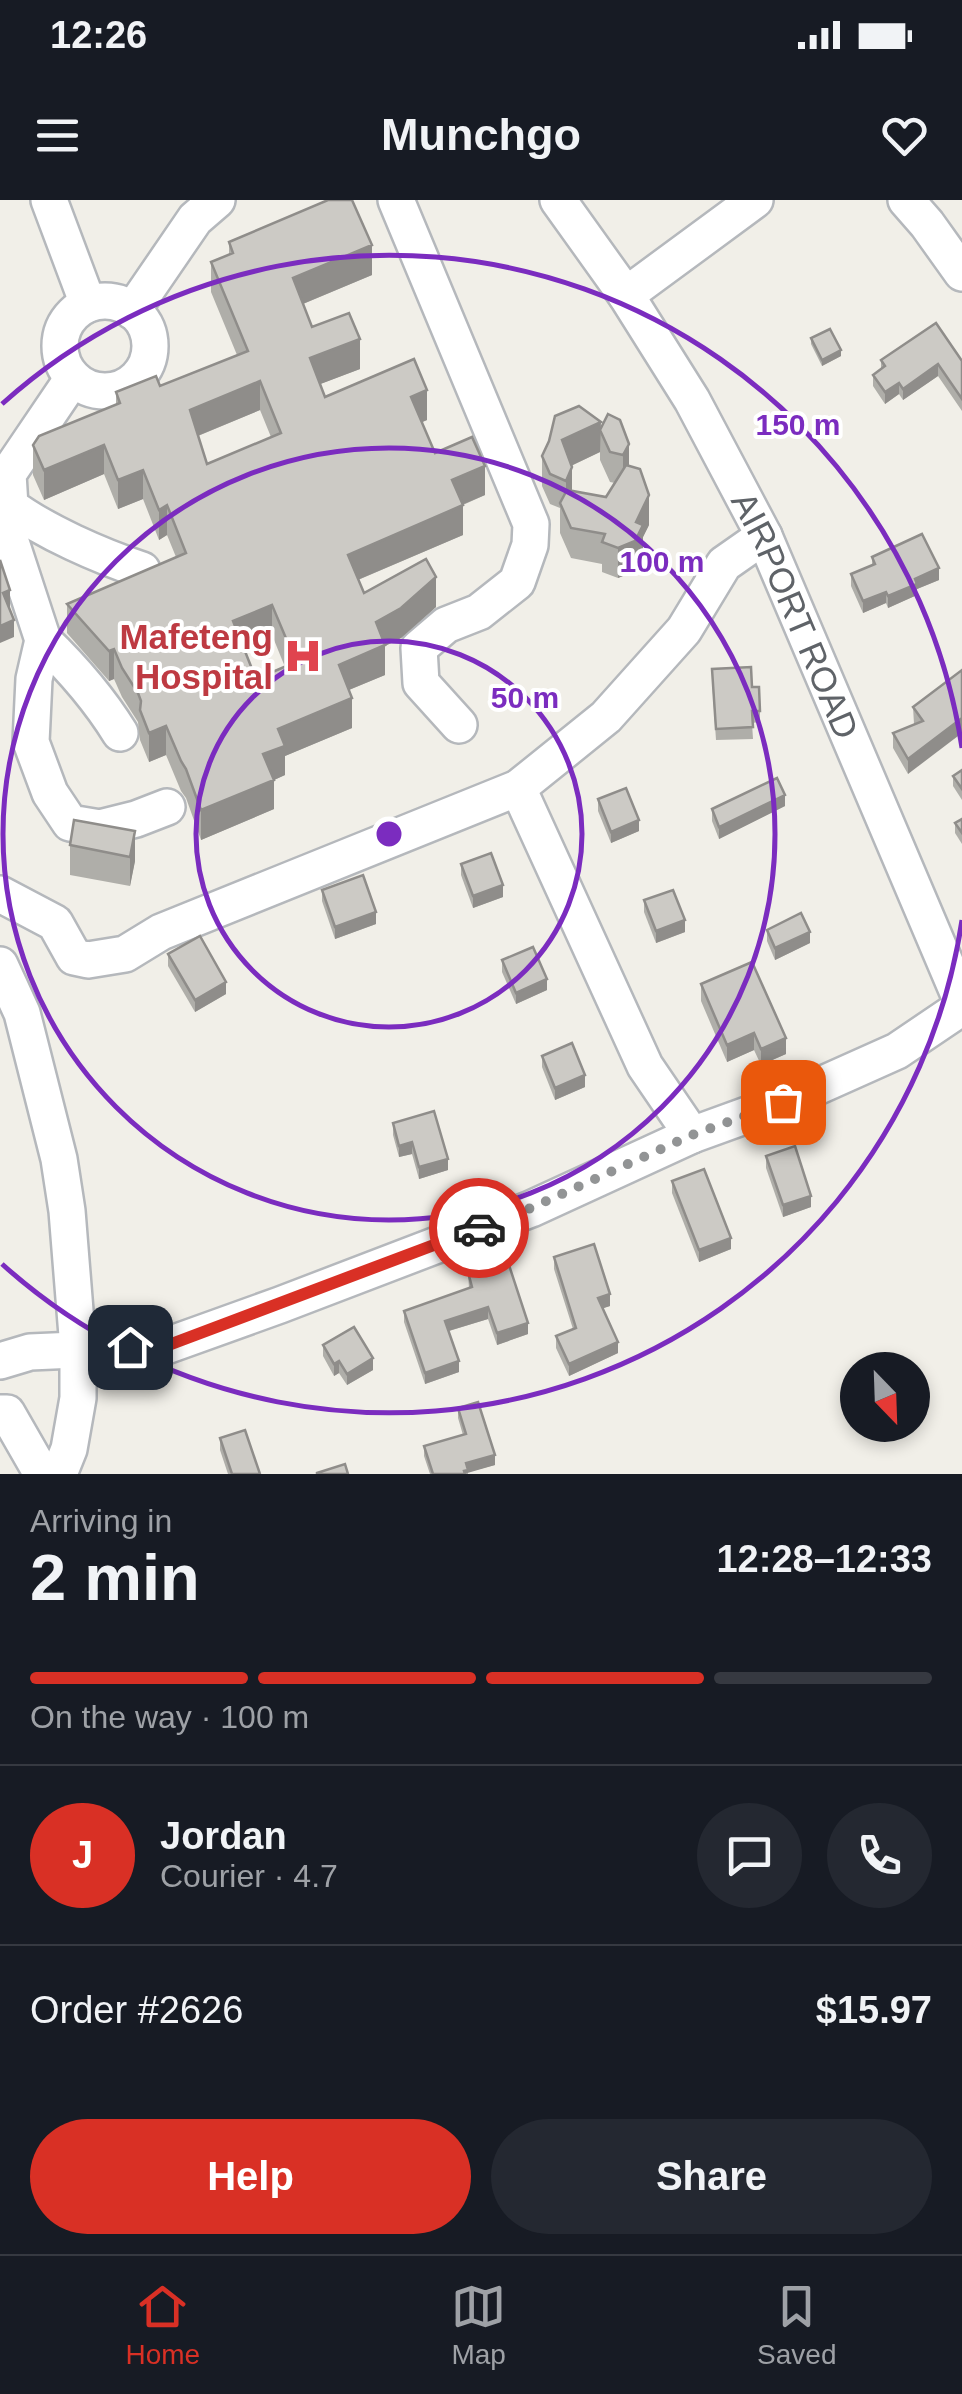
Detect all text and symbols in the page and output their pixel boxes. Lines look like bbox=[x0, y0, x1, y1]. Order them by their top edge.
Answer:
text: 12:26 bbox=[50, 14, 147, 56]
icon: menu bbox=[30, 108, 85, 163]
icon: heart bbox=[877, 108, 932, 163]
text: Munchgo bbox=[381, 109, 581, 160]
text: 150 m bbox=[755, 408, 841, 441]
street label: AIRPORT ROAD bbox=[725, 485, 867, 744]
text: 100 m bbox=[619, 545, 705, 578]
place label: Mafeteng Hospital bbox=[119, 617, 273, 696]
hospital icon: Mafeteng Hospital bbox=[282, 635, 324, 677]
text: 50 m bbox=[491, 681, 559, 714]
centre of rings bbox=[371, 816, 407, 852]
pin bbox=[741, 1060, 826, 1145]
icon: bag bbox=[756, 1075, 811, 1130]
courier bbox=[429, 1178, 529, 1278]
icon: car bbox=[452, 1201, 507, 1256]
pin bbox=[88, 1305, 173, 1390]
icon: home bbox=[103, 1320, 158, 1375]
north arrow bbox=[840, 1352, 930, 1442]
map controls bbox=[840, 1352, 930, 1442]
text: Arriving in bbox=[30, 1503, 172, 1539]
text: 12:28–12:33 bbox=[716, 1538, 932, 1580]
text: 2 min bbox=[30, 1541, 200, 1614]
text: On the way · 100 m bbox=[30, 1699, 309, 1735]
button: chat bbox=[697, 1803, 802, 1908]
button: phone bbox=[827, 1803, 932, 1908]
text: Jordan bbox=[160, 1815, 287, 1857]
text: J bbox=[72, 1834, 93, 1876]
text: Courier · 4.7 bbox=[160, 1858, 338, 1894]
text: Order #2626 bbox=[30, 1989, 243, 2031]
text: $15.97 bbox=[816, 1989, 932, 2031]
button: Help bbox=[30, 2119, 471, 2234]
button: Share bbox=[491, 2119, 932, 2234]
tab: Home bbox=[125, 2279, 200, 2371]
tab: Map bbox=[451, 2279, 506, 2371]
tab: Saved bbox=[757, 2279, 836, 2371]

